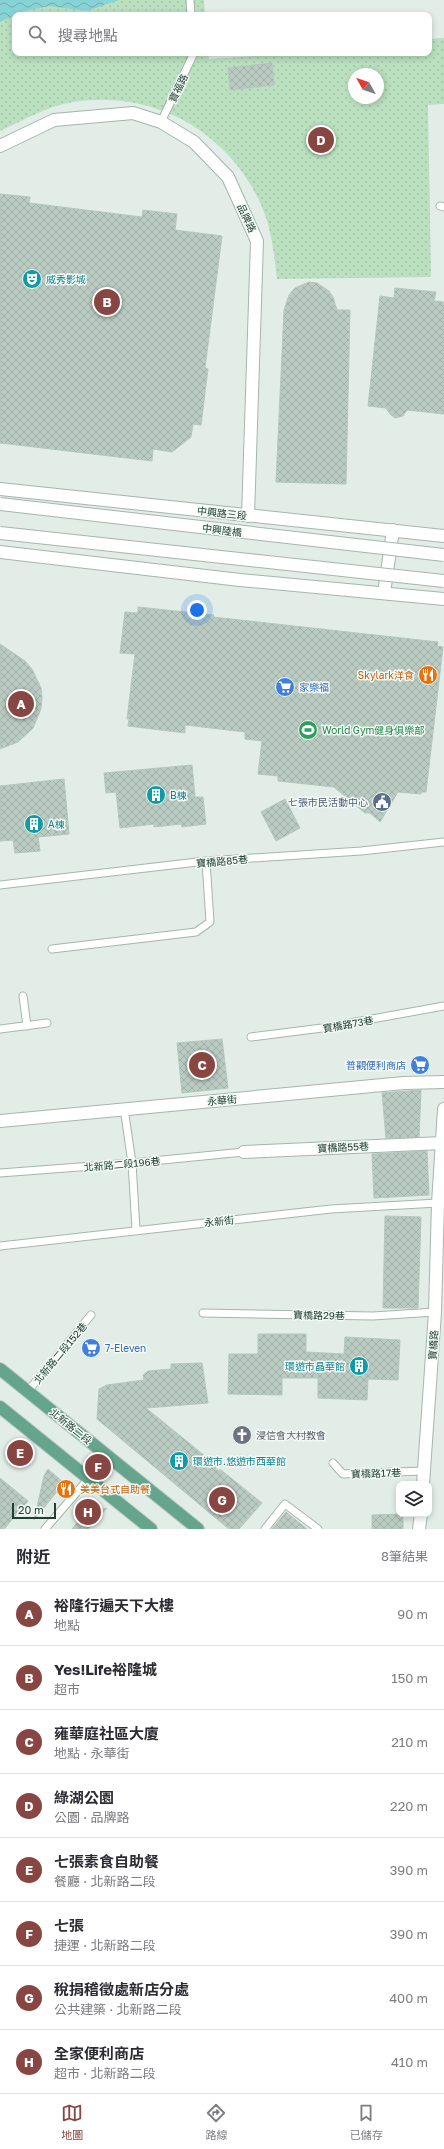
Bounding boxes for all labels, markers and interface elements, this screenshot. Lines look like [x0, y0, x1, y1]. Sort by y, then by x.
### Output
search box [12, 12, 432, 56]
icon: search [26, 23, 48, 45]
text: 搜尋地點 [58, 26, 118, 44]
north arrow [348, 68, 384, 104]
street label: 寶福路 [166, 72, 190, 104]
pin: D [308, 125, 334, 155]
street label: 品牌路 [235, 202, 259, 234]
theatre icon: 威秀影城 [21, 268, 43, 290]
place label: 威秀影城 [46, 273, 86, 285]
pin: B [94, 287, 120, 317]
street label: 中興路三段 [197, 504, 247, 522]
street label: 中興陸橋 [201, 522, 243, 538]
your location [187, 600, 207, 620]
restaurant icon: Skylark洋食 [417, 664, 439, 686]
place label: Skylark洋食 [358, 669, 414, 681]
supermarket icon: 家樂福 [274, 676, 296, 698]
place label: 家樂福 [299, 681, 329, 693]
pin: A [8, 689, 34, 719]
sports icon: World Gym健身俱樂部 [297, 719, 319, 741]
place label: World Gym健身俱樂部 [322, 724, 424, 736]
building icon: B棟 [145, 784, 167, 806]
place label: B棟 [170, 789, 187, 801]
public building icon: 七張市民活動中心 [371, 791, 393, 813]
place label: 七張市民活動中心 [288, 796, 368, 808]
building icon: A棟 [23, 813, 45, 835]
place label: A棟 [48, 818, 65, 830]
street label: 寶橋路85巷 [196, 853, 248, 869]
street label: 寶橋路73巷 [322, 1014, 374, 1034]
pin: C [189, 1050, 215, 1080]
supermarket icon: 普觀便利商店 [409, 1054, 431, 1076]
place label: 普觀便利商店 [346, 1059, 406, 1071]
street label: 永華街 [207, 1093, 237, 1107]
street label: 寶橋路55巷 [317, 1140, 369, 1154]
street label: 北新路二段196巷 [83, 1155, 161, 1173]
street label: 永新街 [203, 1213, 235, 1229]
street label: 寶橋路29巷 [293, 1309, 345, 1321]
street label: 北新路二段152巷 [31, 1320, 89, 1386]
street label: 寶橋路 [426, 1330, 440, 1360]
supermarket icon: 7-Eleven [80, 1337, 102, 1359]
place label: 7-Eleven [105, 1342, 146, 1354]
building icon: 環遊市晶華館 [348, 1355, 370, 1377]
place label: 環遊市晶華館 [285, 1360, 345, 1372]
street label: 北新路二段 [48, 1406, 94, 1446]
church icon: 浸信會大村教會 [231, 1424, 253, 1446]
place label: 浸信會大村教會 [256, 1429, 326, 1441]
pin: E [7, 1438, 33, 1468]
building icon: 環遊市.悠遊市西華館 [168, 1450, 190, 1472]
pin: F [85, 1452, 111, 1482]
place label: 環遊市.悠遊市西華館 [193, 1455, 286, 1467]
street label: 寶橋路17巷 [351, 1466, 401, 1480]
restaurant icon: 美美台式自助餐 [55, 1478, 77, 1500]
map controls [396, 1481, 432, 1517]
button: layers [396, 1481, 432, 1517]
place label: 美美台式自助餐 [80, 1483, 150, 1495]
pin: G [209, 1485, 235, 1515]
pin: H [75, 1497, 101, 1527]
scale bar [12, 1501, 56, 1520]
text: 20 m [18, 1503, 44, 1516]
text: 附近 [16, 1546, 50, 1567]
text: 8筆結果 [381, 1548, 428, 1564]
text: 裕隆行遍天下大樓 [54, 1596, 174, 1614]
text: A [24, 1606, 34, 1622]
text: 90 m [397, 1606, 428, 1622]
text: 地點 [54, 1617, 80, 1633]
text: Yes!Life裕隆城 [54, 1660, 157, 1678]
text: B [24, 1670, 34, 1686]
text: 150 m [391, 1670, 428, 1686]
text: 超市 [54, 1681, 80, 1697]
text: 雍華庭社區大廈 [54, 1724, 159, 1742]
text: C [24, 1734, 34, 1750]
text: 210 m [391, 1734, 428, 1750]
text: 地點 · 永華街 [54, 1745, 129, 1761]
text: 綠湖公園 [54, 1788, 114, 1806]
text: D [24, 1798, 34, 1814]
text: 220 m [390, 1798, 428, 1814]
text: 公園 · 品牌路 [54, 1809, 129, 1825]
text: 七張素食自助餐 [54, 1852, 159, 1870]
text: E [25, 1862, 33, 1878]
text: 390 m [390, 1862, 428, 1878]
text: 餐廳 · 北新路二段 [54, 1873, 155, 1889]
text: 七張 [54, 1916, 84, 1934]
text: F [25, 1926, 33, 1942]
text: 390 m [390, 1926, 428, 1942]
text: 捷運 · 北新路二段 [54, 1937, 155, 1953]
text: 稅捐稽徵處新店分處 [54, 1980, 189, 1998]
text: G [24, 1990, 34, 2006]
text: 400 m [389, 1990, 428, 2006]
text: 公共建築 · 北新路二段 [54, 2001, 181, 2017]
text: 全家便利商店 [54, 2044, 144, 2062]
text: H [24, 2054, 34, 2070]
text: 410 m [391, 2054, 428, 2070]
text: 超市 · 北新路二段 [54, 2065, 155, 2081]
tab: 地圖 [61, 2102, 83, 2142]
tab: 路線 [205, 2102, 227, 2142]
tab: 已儲存 [350, 2102, 383, 2142]

